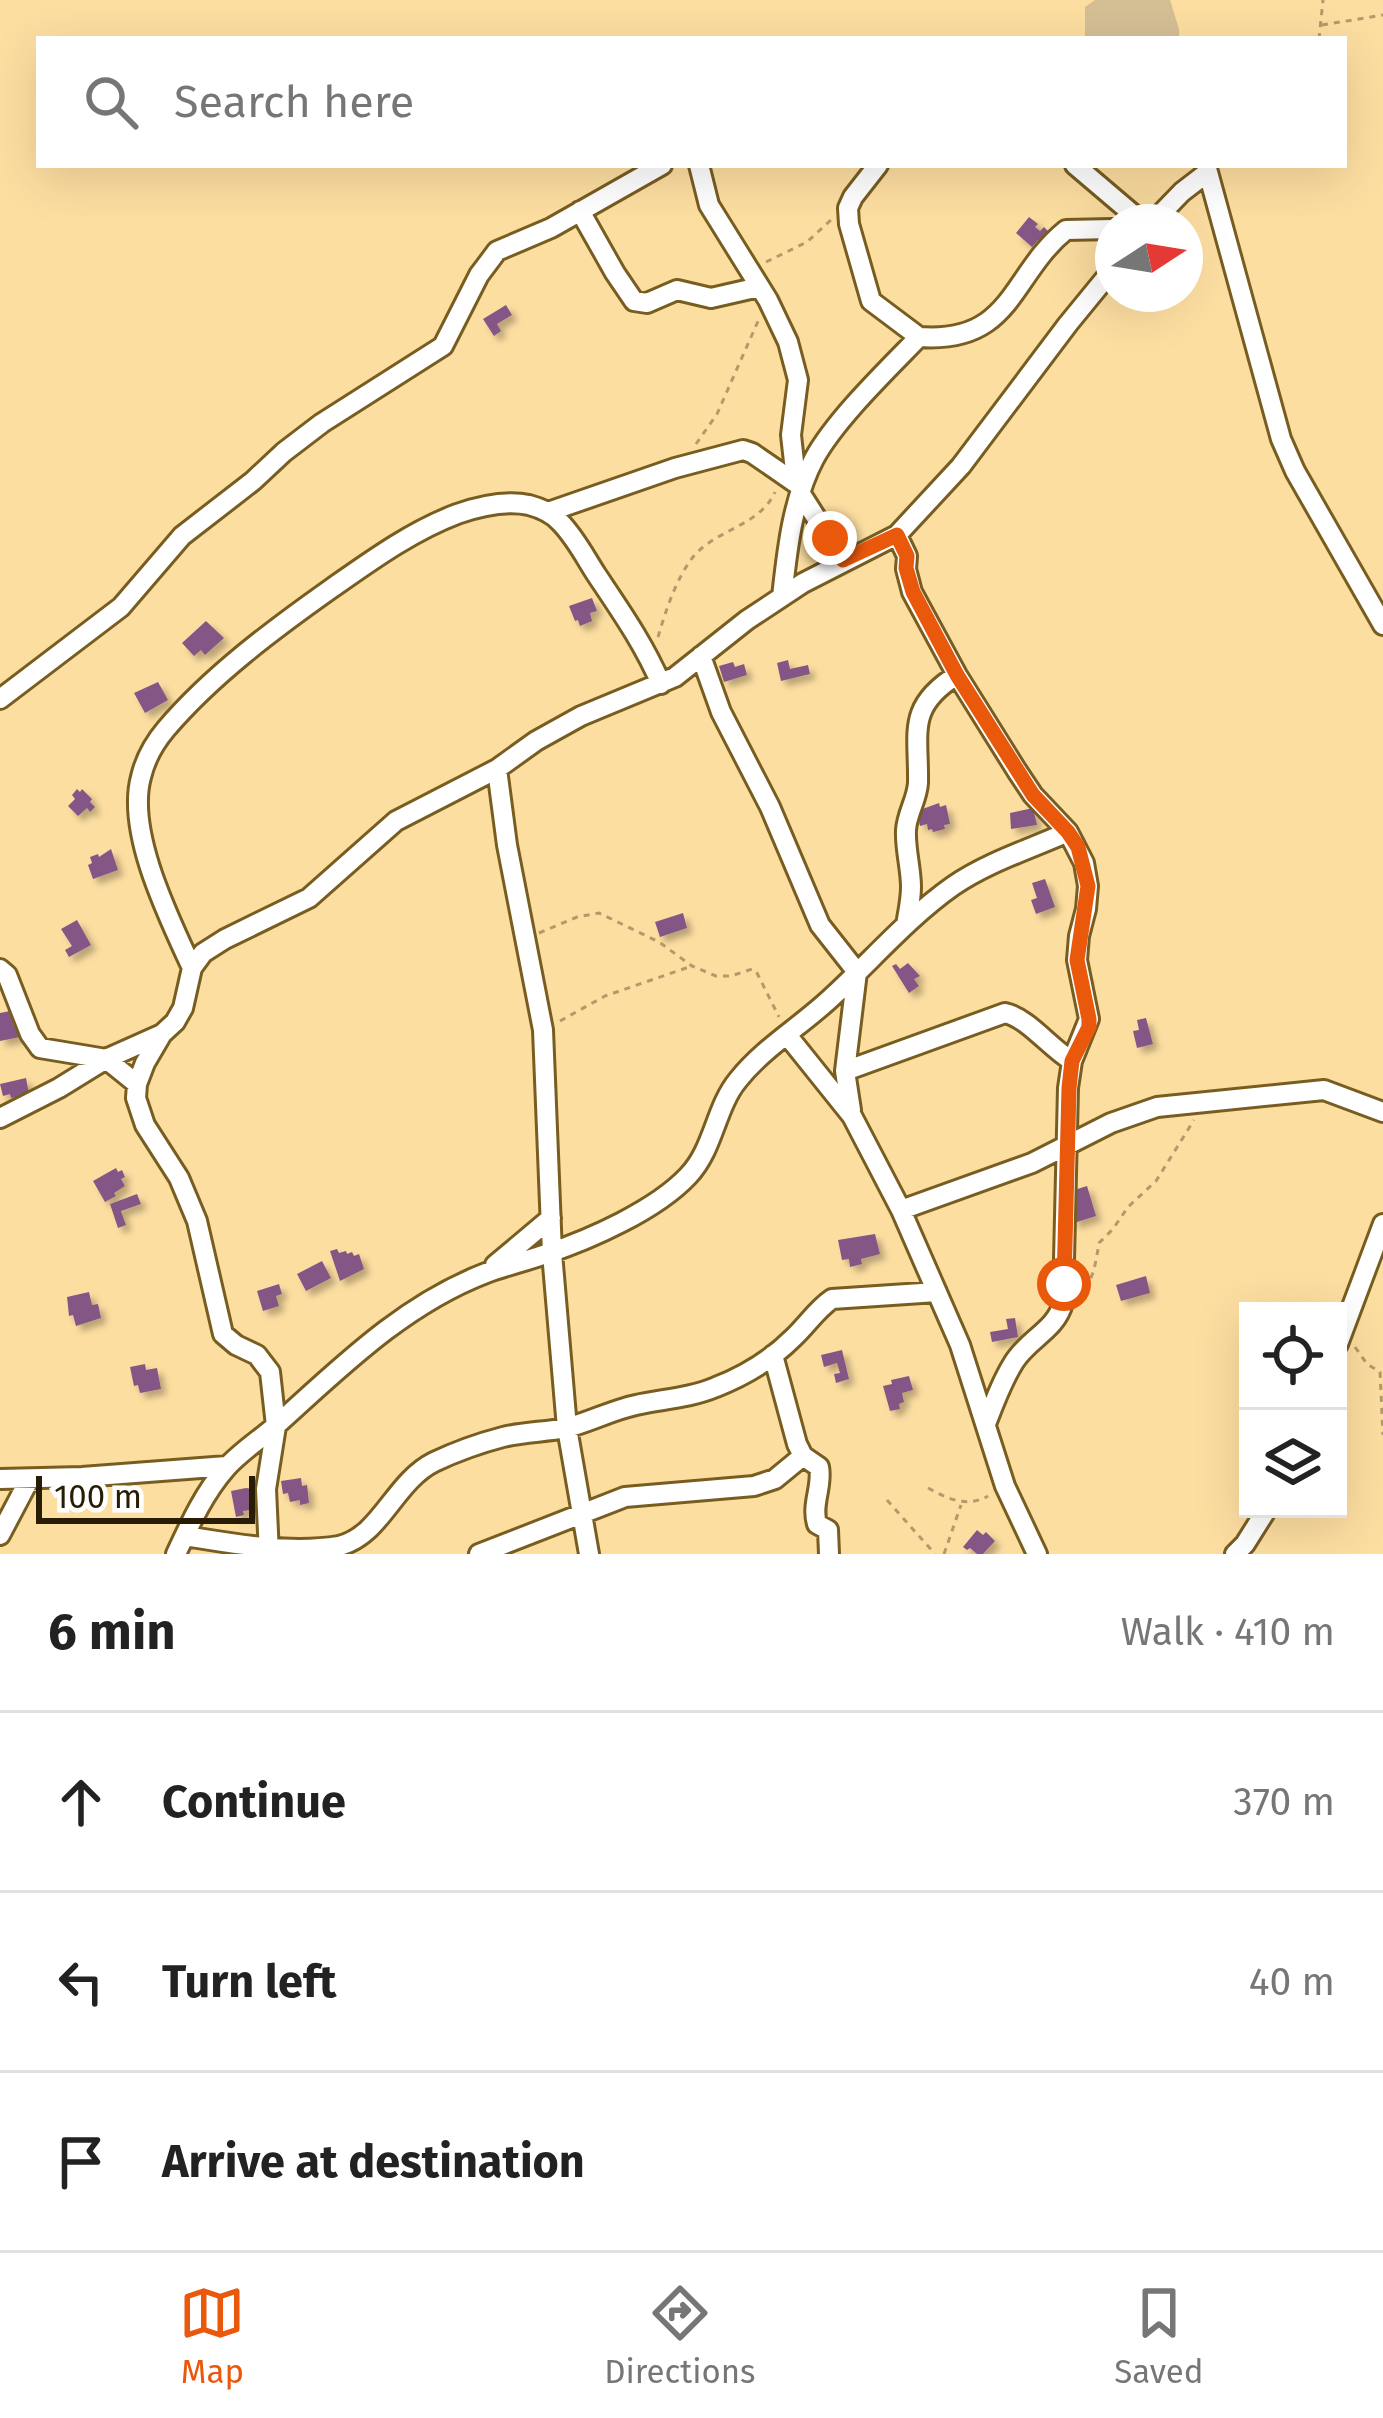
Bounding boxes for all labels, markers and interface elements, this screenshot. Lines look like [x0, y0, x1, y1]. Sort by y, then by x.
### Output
search box [36, 36, 1347, 168]
icon: search [78, 69, 144, 135]
text: Search here [174, 75, 414, 129]
north arrow [1095, 204, 1203, 312]
route end [803, 511, 857, 565]
route start [1037, 1257, 1091, 1311]
map controls [1239, 1302, 1347, 1518]
button: locate [1239, 1302, 1347, 1410]
button: layers [1239, 1410, 1347, 1518]
scale bar [36, 1470, 255, 1523]
text: 100 m [54, 1477, 142, 1517]
text: 6 min [48, 1601, 176, 1663]
text: Walk · 410 m [1121, 1609, 1335, 1655]
icon: ahead [48, 1769, 114, 1835]
text: Continue [162, 1775, 346, 1829]
text: 370 m [1233, 1779, 1335, 1825]
icon: left [48, 1949, 114, 2015]
text: Turn left [162, 1955, 336, 2009]
text: 40 m [1249, 1959, 1335, 2005]
icon: arrive [48, 2129, 114, 2195]
text: Arrive at destination [162, 2135, 585, 2189]
tab: Map [179, 2280, 245, 2392]
tab: Directions [604, 2280, 756, 2392]
tab: Saved [1114, 2280, 1204, 2392]

